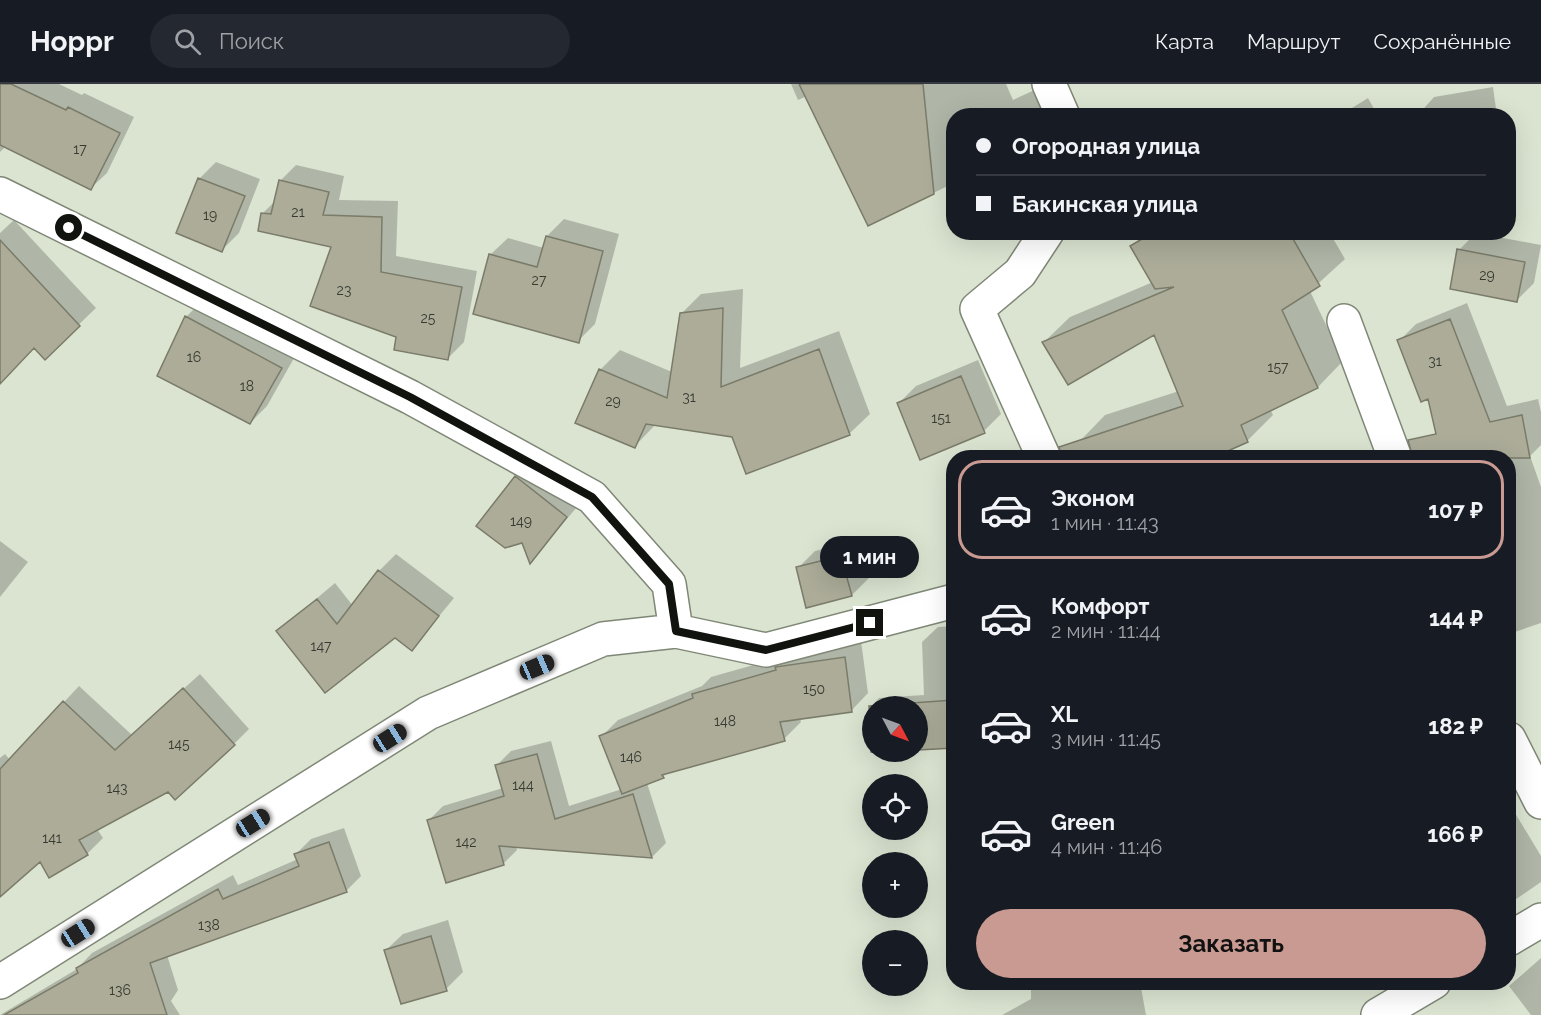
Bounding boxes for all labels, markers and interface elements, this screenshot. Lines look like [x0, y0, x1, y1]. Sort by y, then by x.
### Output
search box [150, 14, 570, 68]
text: Hoppr [30, 25, 114, 58]
icon: search [171, 25, 204, 58]
text: Поиск [219, 28, 284, 54]
text: Карта [1155, 29, 1214, 54]
text: Маршрут [1247, 29, 1340, 54]
text: Сохранённые [1373, 29, 1511, 54]
text: Огородная улица [1012, 133, 1200, 159]
house number: 17 [73, 141, 87, 157]
text: Бакинская улица [1012, 191, 1198, 217]
house number: 21 [291, 204, 305, 220]
house number: 19 [203, 207, 217, 223]
route start [55, 214, 82, 241]
house number: 29 [1479, 267, 1495, 283]
house number: 27 [532, 272, 547, 288]
house number: 23 [337, 282, 351, 298]
house number: 25 [421, 310, 436, 326]
house number: 16 [187, 349, 201, 365]
house number: 31 [1428, 353, 1442, 369]
house number: 157 [1267, 359, 1289, 375]
house number: 18 [240, 378, 254, 394]
house number: 31 [682, 389, 696, 405]
house number: 29 [605, 393, 621, 409]
house number: 151 [931, 410, 951, 426]
icon: car [979, 483, 1033, 537]
text: Эконом [1051, 485, 1135, 511]
text: 107 ₽ [1428, 497, 1483, 523]
text: 1 мин · 11:43 [1051, 511, 1159, 535]
house number: 149 [510, 513, 532, 529]
callout: 1 мин [820, 536, 920, 578]
text: 1 мин [843, 545, 896, 569]
icon: car [979, 591, 1033, 645]
text: Комфорт [1051, 593, 1149, 619]
text: 144 ₽ [1429, 605, 1483, 631]
route end [856, 609, 883, 636]
text: 2 мин · 11:44 [1051, 619, 1161, 643]
house number: 147 [310, 638, 332, 654]
car [517, 652, 557, 682]
house number: 150 [803, 681, 825, 697]
north arrow [862, 696, 928, 762]
map controls [862, 696, 928, 996]
icon: car [979, 699, 1033, 753]
text: XL [1051, 701, 1078, 727]
house number: 148 [714, 713, 736, 729]
text: 182 ₽ [1428, 713, 1483, 739]
car [370, 721, 410, 755]
text: 3 мин · 11:45 [1051, 727, 1161, 751]
house number: 145 [168, 736, 190, 752]
house number: 146 [620, 749, 642, 765]
button: locate [862, 774, 928, 840]
house number: 144 [512, 777, 534, 793]
house number: 143 [106, 780, 128, 796]
car [233, 806, 273, 840]
icon: car [979, 807, 1033, 861]
text: Green [1051, 809, 1115, 835]
text: 166 ₽ [1427, 821, 1483, 847]
house number: 141 [42, 830, 62, 846]
house number: 142 [456, 834, 476, 850]
text: 4 мин · 11:46 [1051, 835, 1162, 859]
button: + [862, 852, 928, 918]
button: Заказать [976, 909, 1486, 978]
car [58, 916, 98, 950]
house number: 138 [198, 917, 220, 933]
button: − [862, 930, 928, 996]
house number: 136 [109, 982, 131, 998]

